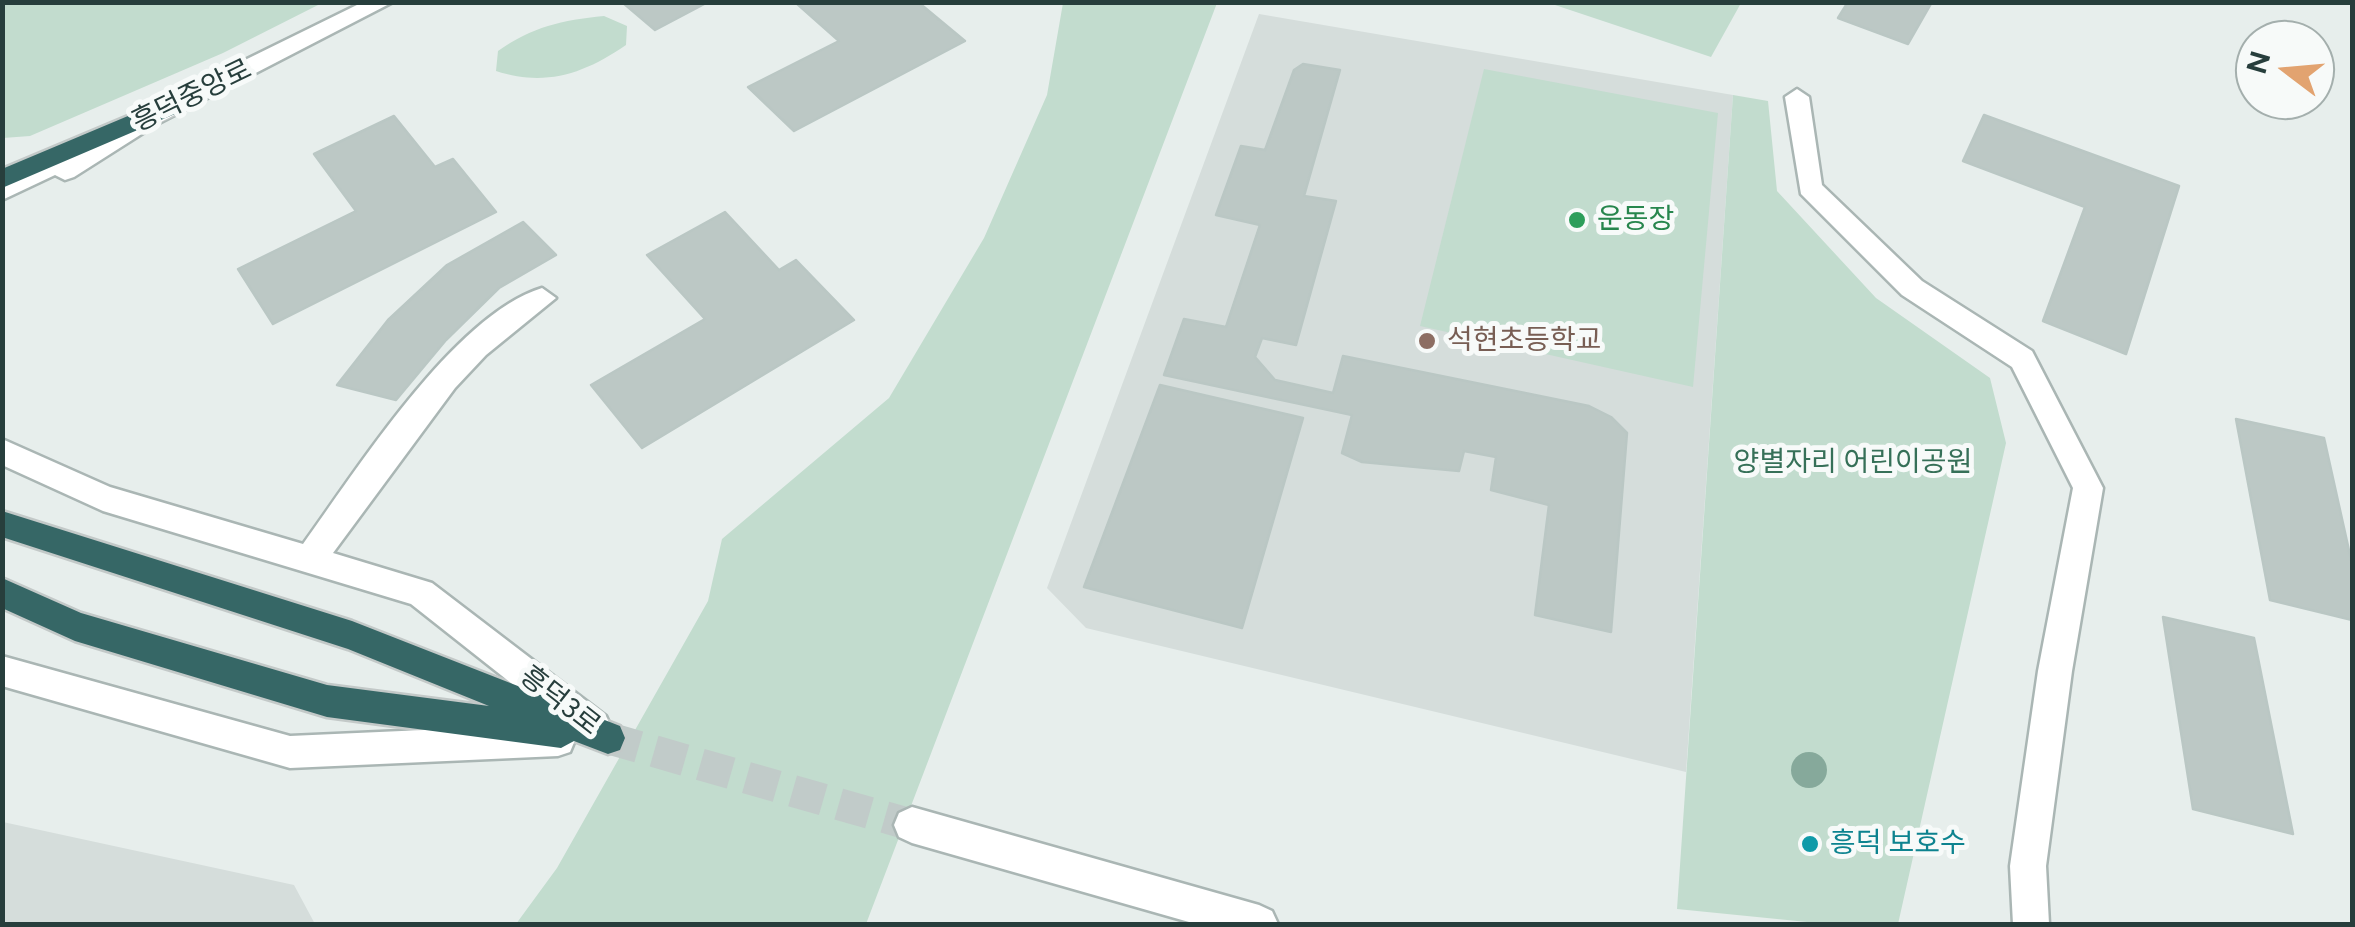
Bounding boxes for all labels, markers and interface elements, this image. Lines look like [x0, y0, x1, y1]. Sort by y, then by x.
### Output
north arrow [2235, 20, 2335, 120]
text: N [2239, 47, 2277, 77]
street label: 흥덕중앙로 [127, 53, 257, 139]
place label: 운동장 [1597, 203, 1674, 237]
marker: 운동장 [1566, 209, 1588, 231]
place label: 석현초등학교 [1447, 324, 1602, 358]
marker: 석현초등학교 [1416, 330, 1438, 352]
park label: 양별자리 어린이공원 [1734, 446, 1972, 480]
street label: 흥덕3로 [513, 659, 607, 743]
place label: 흥덕 보호수 [1830, 827, 1966, 861]
marker: 흥덕 보호수 [1799, 833, 1821, 855]

